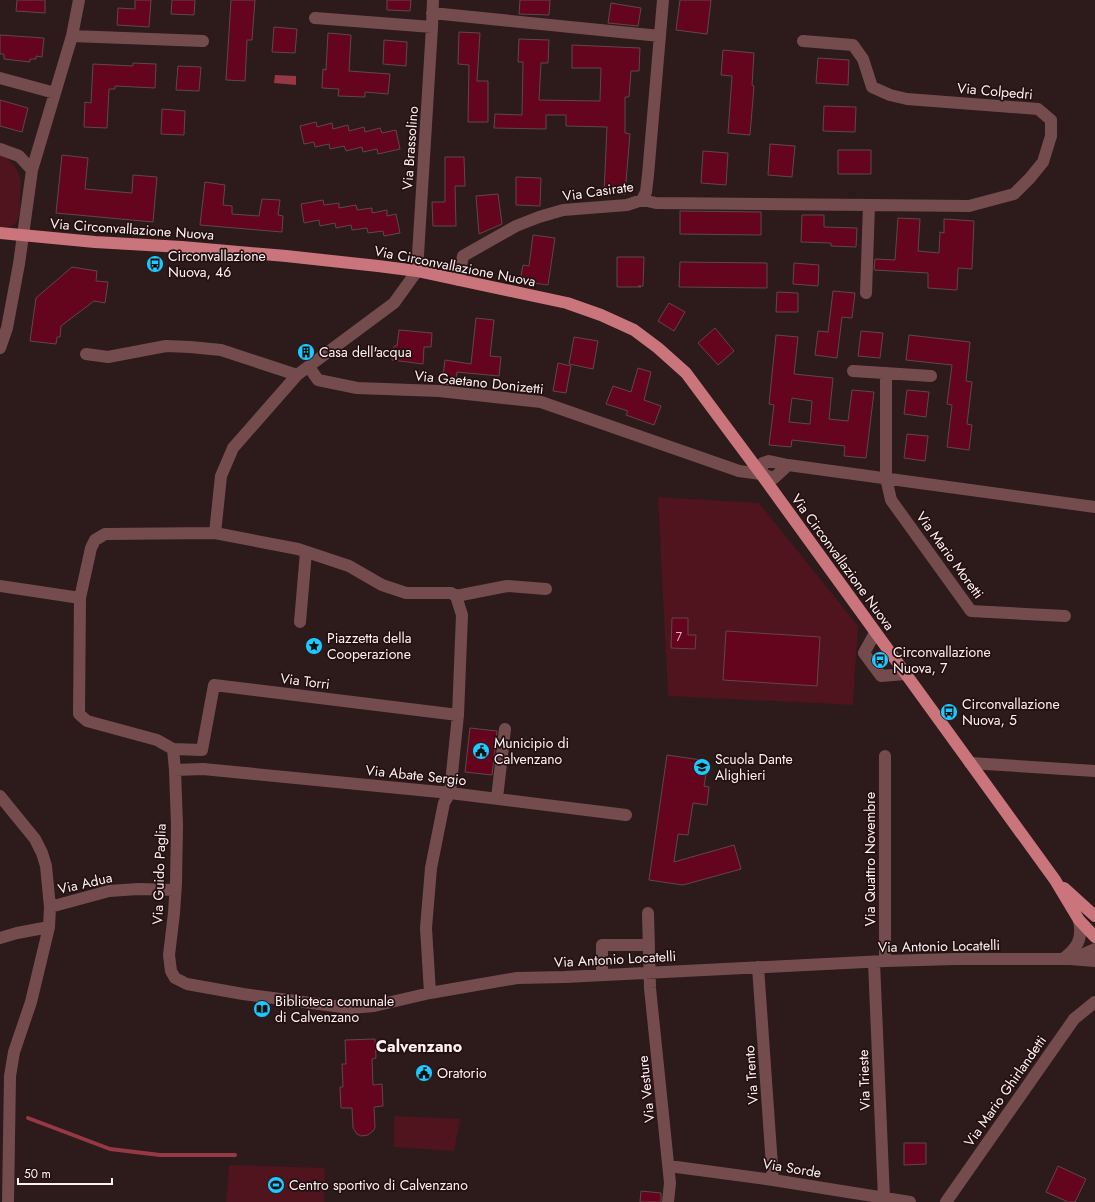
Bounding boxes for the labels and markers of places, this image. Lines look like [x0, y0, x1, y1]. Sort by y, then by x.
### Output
place label: Circonvallazione Nuova, 46 [168, 246, 266, 282]
bus stop icon: Circonvallazione Nuova, 46 [145, 254, 165, 274]
building icon: Casa dell'acqua [296, 342, 316, 362]
place label: Casa dell'acqua [319, 342, 412, 362]
place label: Piazzetta della Cooperazione [327, 628, 411, 664]
place icon: Piazzetta della Cooperazione [304, 636, 324, 656]
place label: Circonvallazione Nuova, 7 [893, 642, 991, 678]
bus stop icon: Circonvallazione Nuova, 7 [870, 650, 890, 670]
place label: Circonvallazione Nuova, 5 [962, 694, 1060, 730]
bus stop icon: Circonvallazione Nuova, 5 [939, 702, 959, 722]
place label: Municipio di Calvenzano [494, 733, 569, 769]
public building icon: Municipio di Calvenzano [471, 741, 491, 761]
place label: Scuola Dante Alighieri [715, 749, 793, 785]
school or university icon: Scuola Dante Alighieri [692, 757, 712, 777]
place label: Biblioteca comunale di Calvenzano [275, 991, 394, 1027]
library icon: Biblioteca comunale di Calvenzano [252, 999, 272, 1019]
public building icon: Oratorio [414, 1063, 434, 1083]
place label: Oratorio [437, 1063, 487, 1083]
sports icon: Centro sportivo di Calvenzano [266, 1175, 286, 1195]
place label: Centro sportivo di Calvenzano [289, 1175, 468, 1195]

